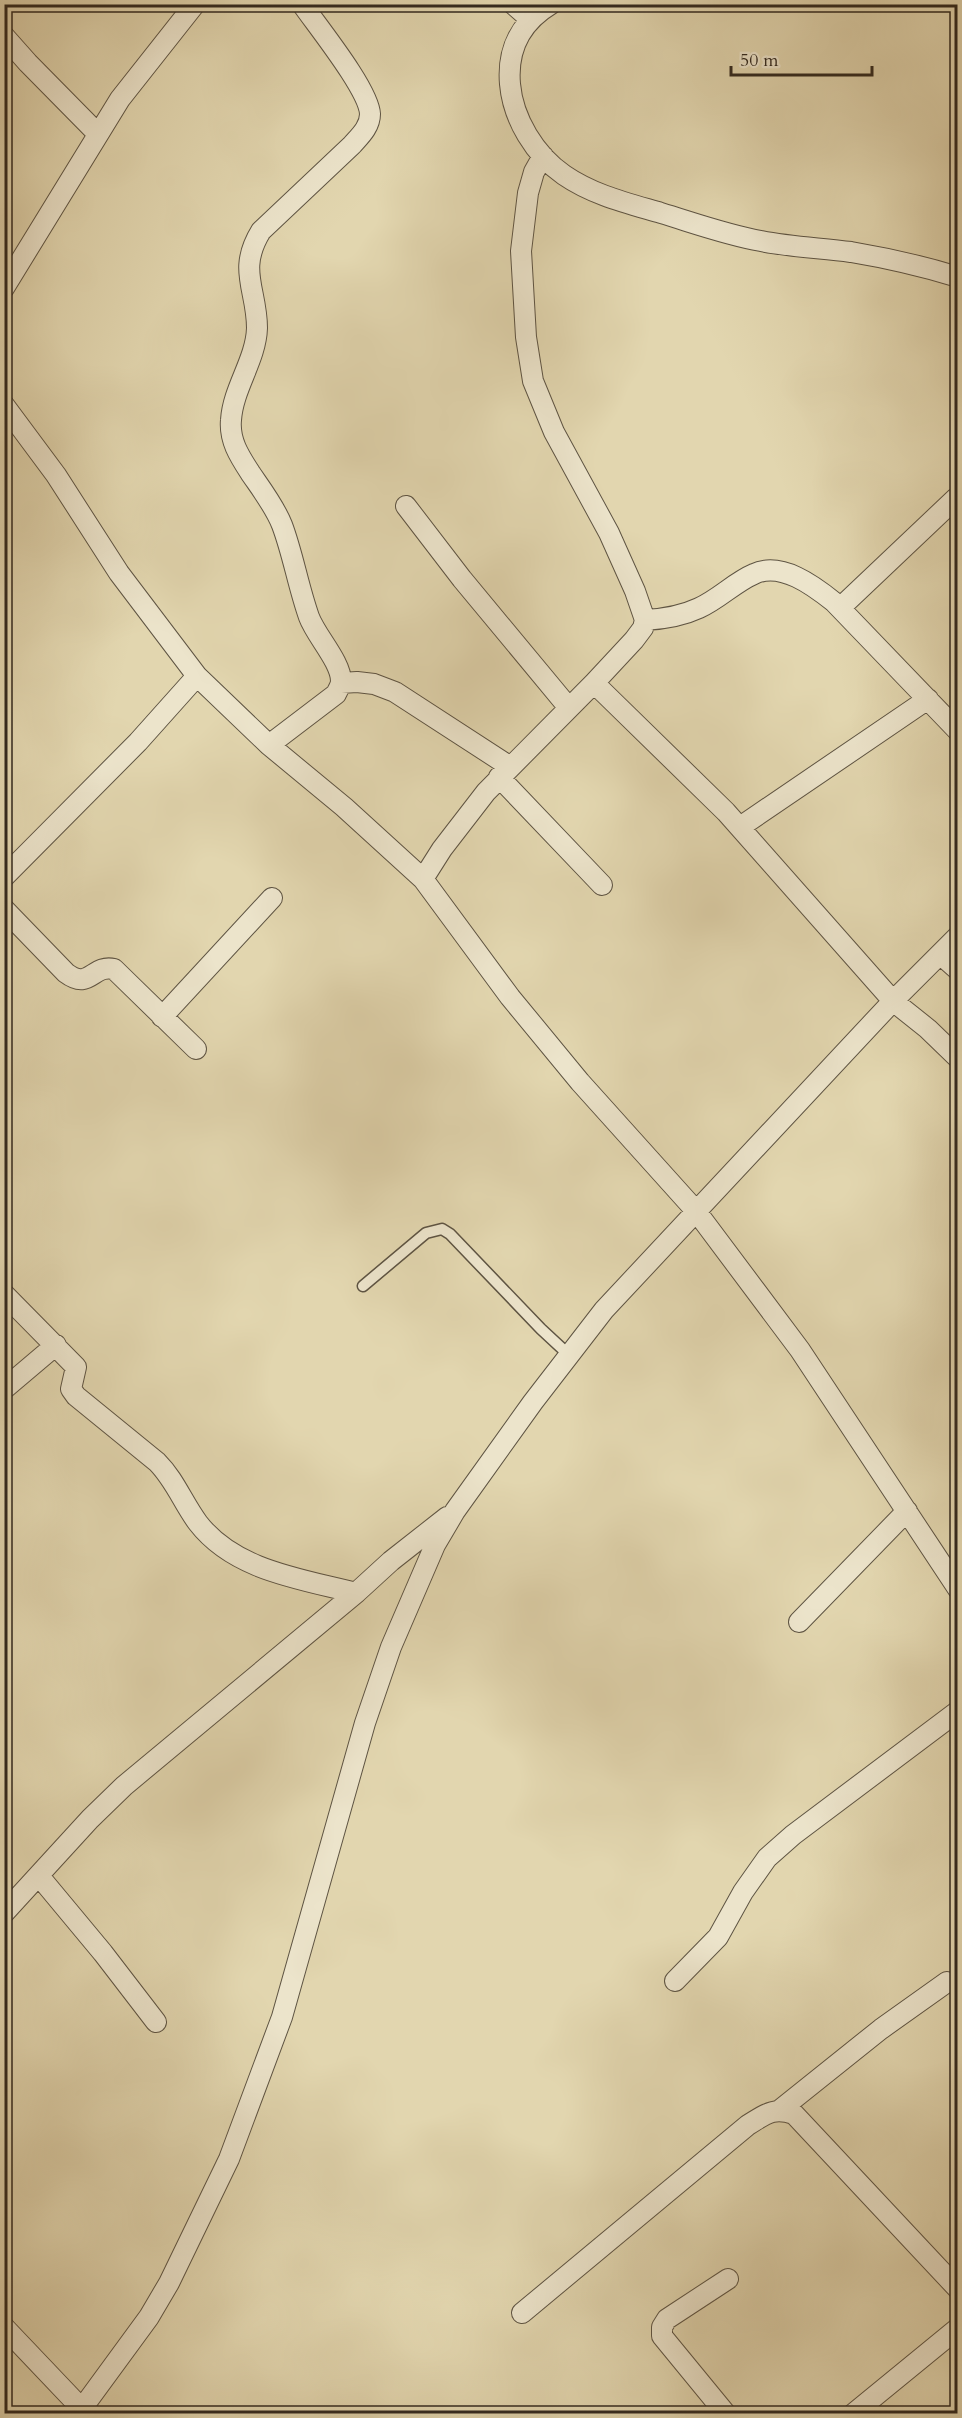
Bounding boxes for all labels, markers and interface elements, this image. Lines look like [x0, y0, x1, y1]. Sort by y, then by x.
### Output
scale bar [731, 39, 872, 77]
text: 50 m [740, 48, 779, 73]

